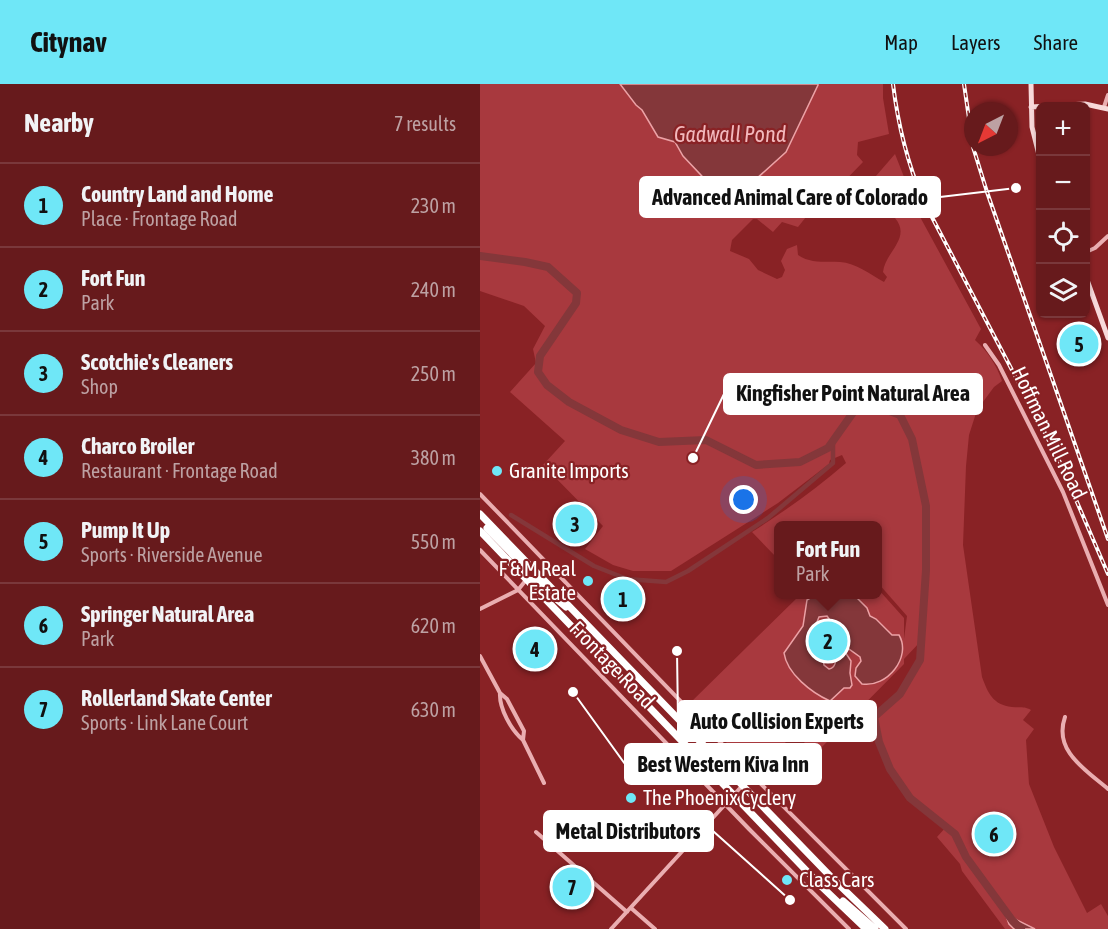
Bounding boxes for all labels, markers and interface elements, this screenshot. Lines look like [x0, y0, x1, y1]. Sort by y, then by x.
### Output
text: Citynav [30, 26, 107, 58]
text: Map [884, 30, 918, 54]
text: Layers [951, 30, 1001, 54]
text: Share [1034, 30, 1078, 54]
north arrow [964, 102, 1018, 156]
map controls [1036, 102, 1090, 318]
button: + [1036, 102, 1090, 156]
text: Nearby [24, 108, 94, 138]
text: 7 results [394, 112, 456, 135]
water label: Gadwall Pond [674, 121, 786, 147]
button: − [1036, 156, 1090, 210]
callout: Advanced Animal Care of Colorado [640, 177, 940, 217]
text: Country Land and Home [81, 181, 274, 207]
text: Advanced Animal Care of Colorado [651, 184, 928, 210]
text: 1 [39, 194, 48, 217]
text: 230 m [411, 194, 456, 217]
text: Place · Frontage Road [81, 207, 238, 230]
button: locate [1036, 210, 1090, 264]
button: layers [1036, 264, 1090, 318]
text: Fort Fun [81, 265, 145, 291]
text: 2 [39, 278, 48, 301]
text: 240 m [411, 278, 456, 301]
text: Park [81, 291, 114, 314]
pin: 5 [1060, 322, 1098, 366]
text: Scotchie's Cleaners [81, 349, 233, 375]
text: 3 [39, 362, 48, 385]
text: 250 m [411, 362, 456, 385]
street label: Hoffman Mill Road [1007, 362, 1092, 503]
callout: Kingfisher Point Natural Area [724, 374, 982, 414]
text: Shop [81, 375, 118, 398]
text: Kingfisher Point Natural Area [736, 380, 970, 406]
text: Charco Broiler [81, 433, 194, 459]
text: 4 [39, 446, 48, 469]
text: 380 m [411, 446, 456, 469]
place label: Granite Imports [509, 458, 629, 482]
text: Restaurant · Frontage Road [81, 459, 278, 482]
marker: Granite Imports [490, 464, 504, 478]
your location [729, 485, 758, 514]
pin: 3 [556, 502, 595, 546]
text: Pump It Up [81, 517, 170, 543]
popup [774, 521, 882, 599]
text: 5 [39, 530, 48, 553]
text: 550 m [411, 530, 456, 553]
text: Fort Fun [796, 536, 860, 562]
text: Sports · Riverside Avenue [81, 543, 263, 566]
place label: F & M Real Estate [499, 556, 576, 604]
text: Park [796, 562, 829, 585]
marker: F & M Real Estate [581, 574, 595, 588]
pin: 1 [604, 576, 642, 622]
text: Springer Natural Area [81, 601, 254, 627]
text: 6 [39, 614, 48, 637]
text: 620 m [411, 614, 456, 637]
street label: Frontage Road [565, 616, 660, 713]
pin: 2 [808, 618, 848, 664]
pin: 4 [516, 626, 554, 672]
text: Park [81, 627, 114, 650]
text: Rollerland Skate Center [81, 685, 272, 711]
text: 7 [39, 698, 48, 721]
text: 630 m [411, 698, 456, 721]
callout: Auto Collision Experts [678, 701, 876, 741]
text: Auto Collision Experts [689, 708, 864, 734]
text: Sports · Link Lane Court [81, 711, 248, 734]
callout: Best Western Kiva Inn [625, 744, 821, 784]
text: Best Western Kiva Inn [637, 751, 809, 777]
place label: The Phoenix Cyclery [643, 785, 796, 809]
marker: The Phoenix Cyclery [624, 791, 638, 805]
callout: Metal Distributors [544, 811, 713, 851]
pin: 6 [974, 812, 1014, 856]
text: Metal Distributors [556, 818, 701, 844]
pin: 7 [552, 864, 592, 910]
place label: Class Cars [799, 867, 874, 891]
marker: Class Cars [780, 873, 794, 887]

